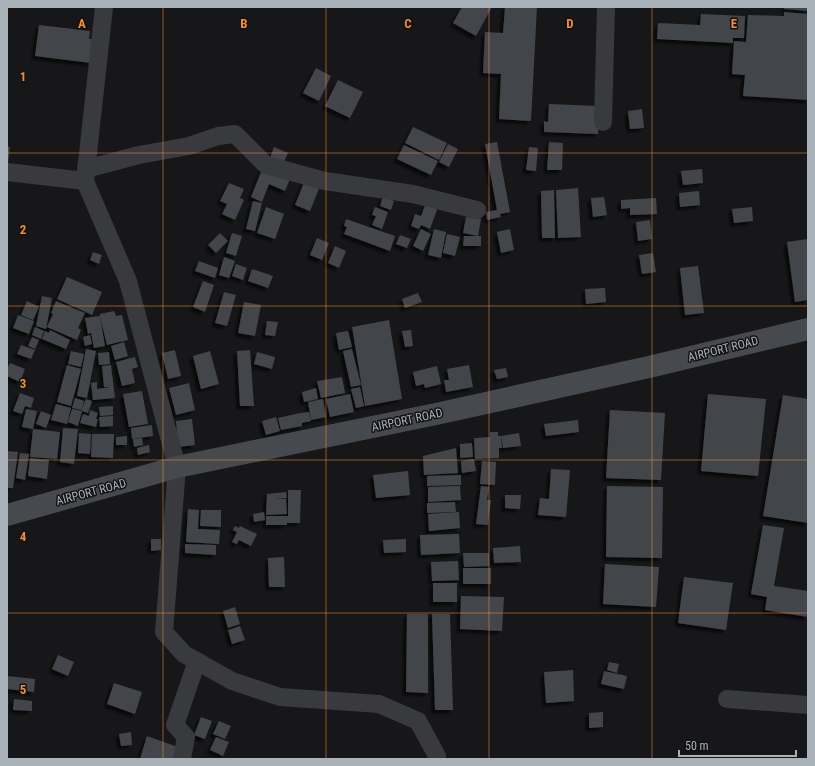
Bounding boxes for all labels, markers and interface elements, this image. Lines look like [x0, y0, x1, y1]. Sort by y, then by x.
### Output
text: A [78, 16, 86, 31]
text: B [240, 16, 248, 31]
text: C [404, 16, 412, 31]
text: D [566, 16, 574, 31]
text: E [731, 16, 738, 31]
text: 1 [20, 69, 26, 84]
text: 2 [20, 222, 27, 237]
street label: AIRPORT ROAD [686, 333, 760, 365]
text: 3 [20, 376, 26, 391]
street label: AIRPORT ROAD [370, 406, 444, 434]
street label: AIRPORT ROAD [54, 476, 128, 508]
text: 4 [20, 529, 27, 544]
text: 5 [20, 682, 27, 697]
scale bar [679, 732, 796, 758]
text: 50 m [685, 739, 709, 753]

